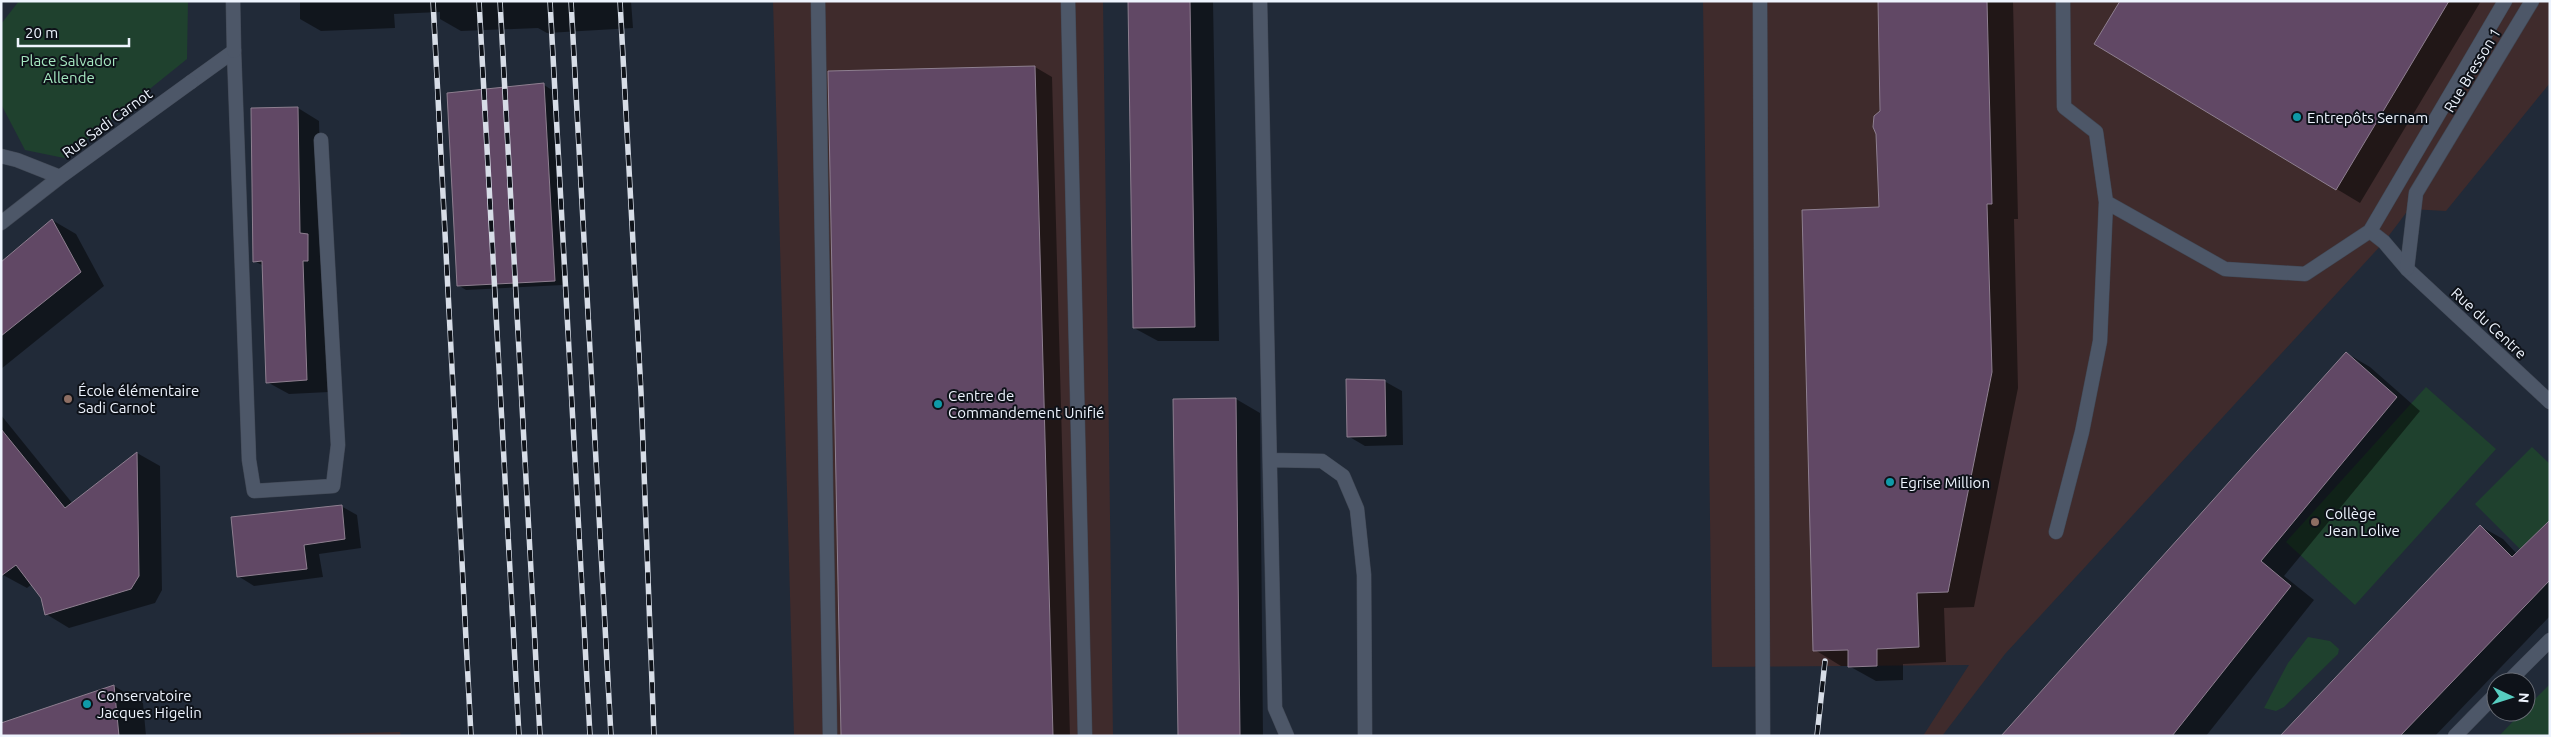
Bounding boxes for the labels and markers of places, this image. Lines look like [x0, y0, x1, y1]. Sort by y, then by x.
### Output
place label: Entrepôts Sernam [2307, 109, 2428, 126]
marker: Entrepôts Sernam [2291, 111, 2303, 123]
place label: École élémentaire Sadi Carnot [78, 382, 199, 416]
place label: Centre de Commandement Unifié [948, 387, 1104, 421]
marker: École élémentaire Sadi Carnot [62, 393, 74, 405]
marker: Centre de Commandement Unifié [932, 398, 944, 410]
place label: Egrise Million [1900, 474, 1990, 491]
marker: Egrise Million [1884, 476, 1896, 488]
place label: Collège Jean Lolive [2325, 505, 2400, 539]
marker: Collège Jean Lolive [2309, 516, 2321, 528]
place label: Conservatoire Jacques Higelin [97, 687, 202, 721]
marker: Conservatoire Jacques Higelin [81, 698, 93, 710]

